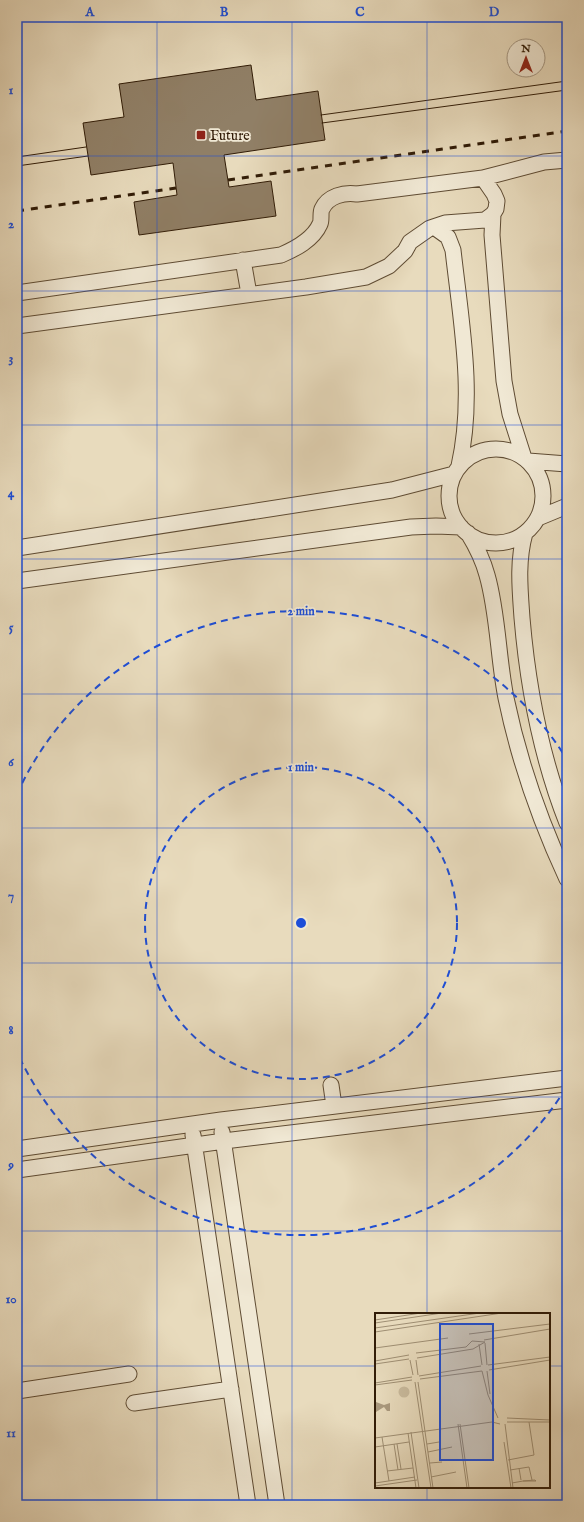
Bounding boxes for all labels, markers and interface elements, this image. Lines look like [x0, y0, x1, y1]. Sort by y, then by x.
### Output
text: A [85, 4, 96, 21]
text: B [220, 4, 229, 21]
text: C [355, 4, 365, 21]
text: D [489, 4, 500, 21]
north arrow [506, 38, 546, 78]
text: N [520, 42, 531, 56]
text: 1 [9, 82, 14, 99]
place label: Future [210, 127, 250, 145]
marker: Future [195, 129, 207, 141]
text: 2 [8, 216, 14, 233]
text: 3 [9, 350, 14, 367]
text: 4 [8, 485, 15, 502]
text: 2 min [287, 604, 315, 619]
text: 5 [9, 619, 14, 636]
text: 6 [8, 754, 14, 771]
text: 1 min [288, 760, 315, 775]
text: 7 [8, 888, 14, 905]
centre of rings [294, 916, 308, 930]
text: 8 [8, 1022, 14, 1039]
text: 9 [7, 1157, 14, 1174]
text: 10 [5, 1291, 17, 1308]
inset map [375, 1313, 550, 1488]
text: 11 [6, 1425, 16, 1442]

